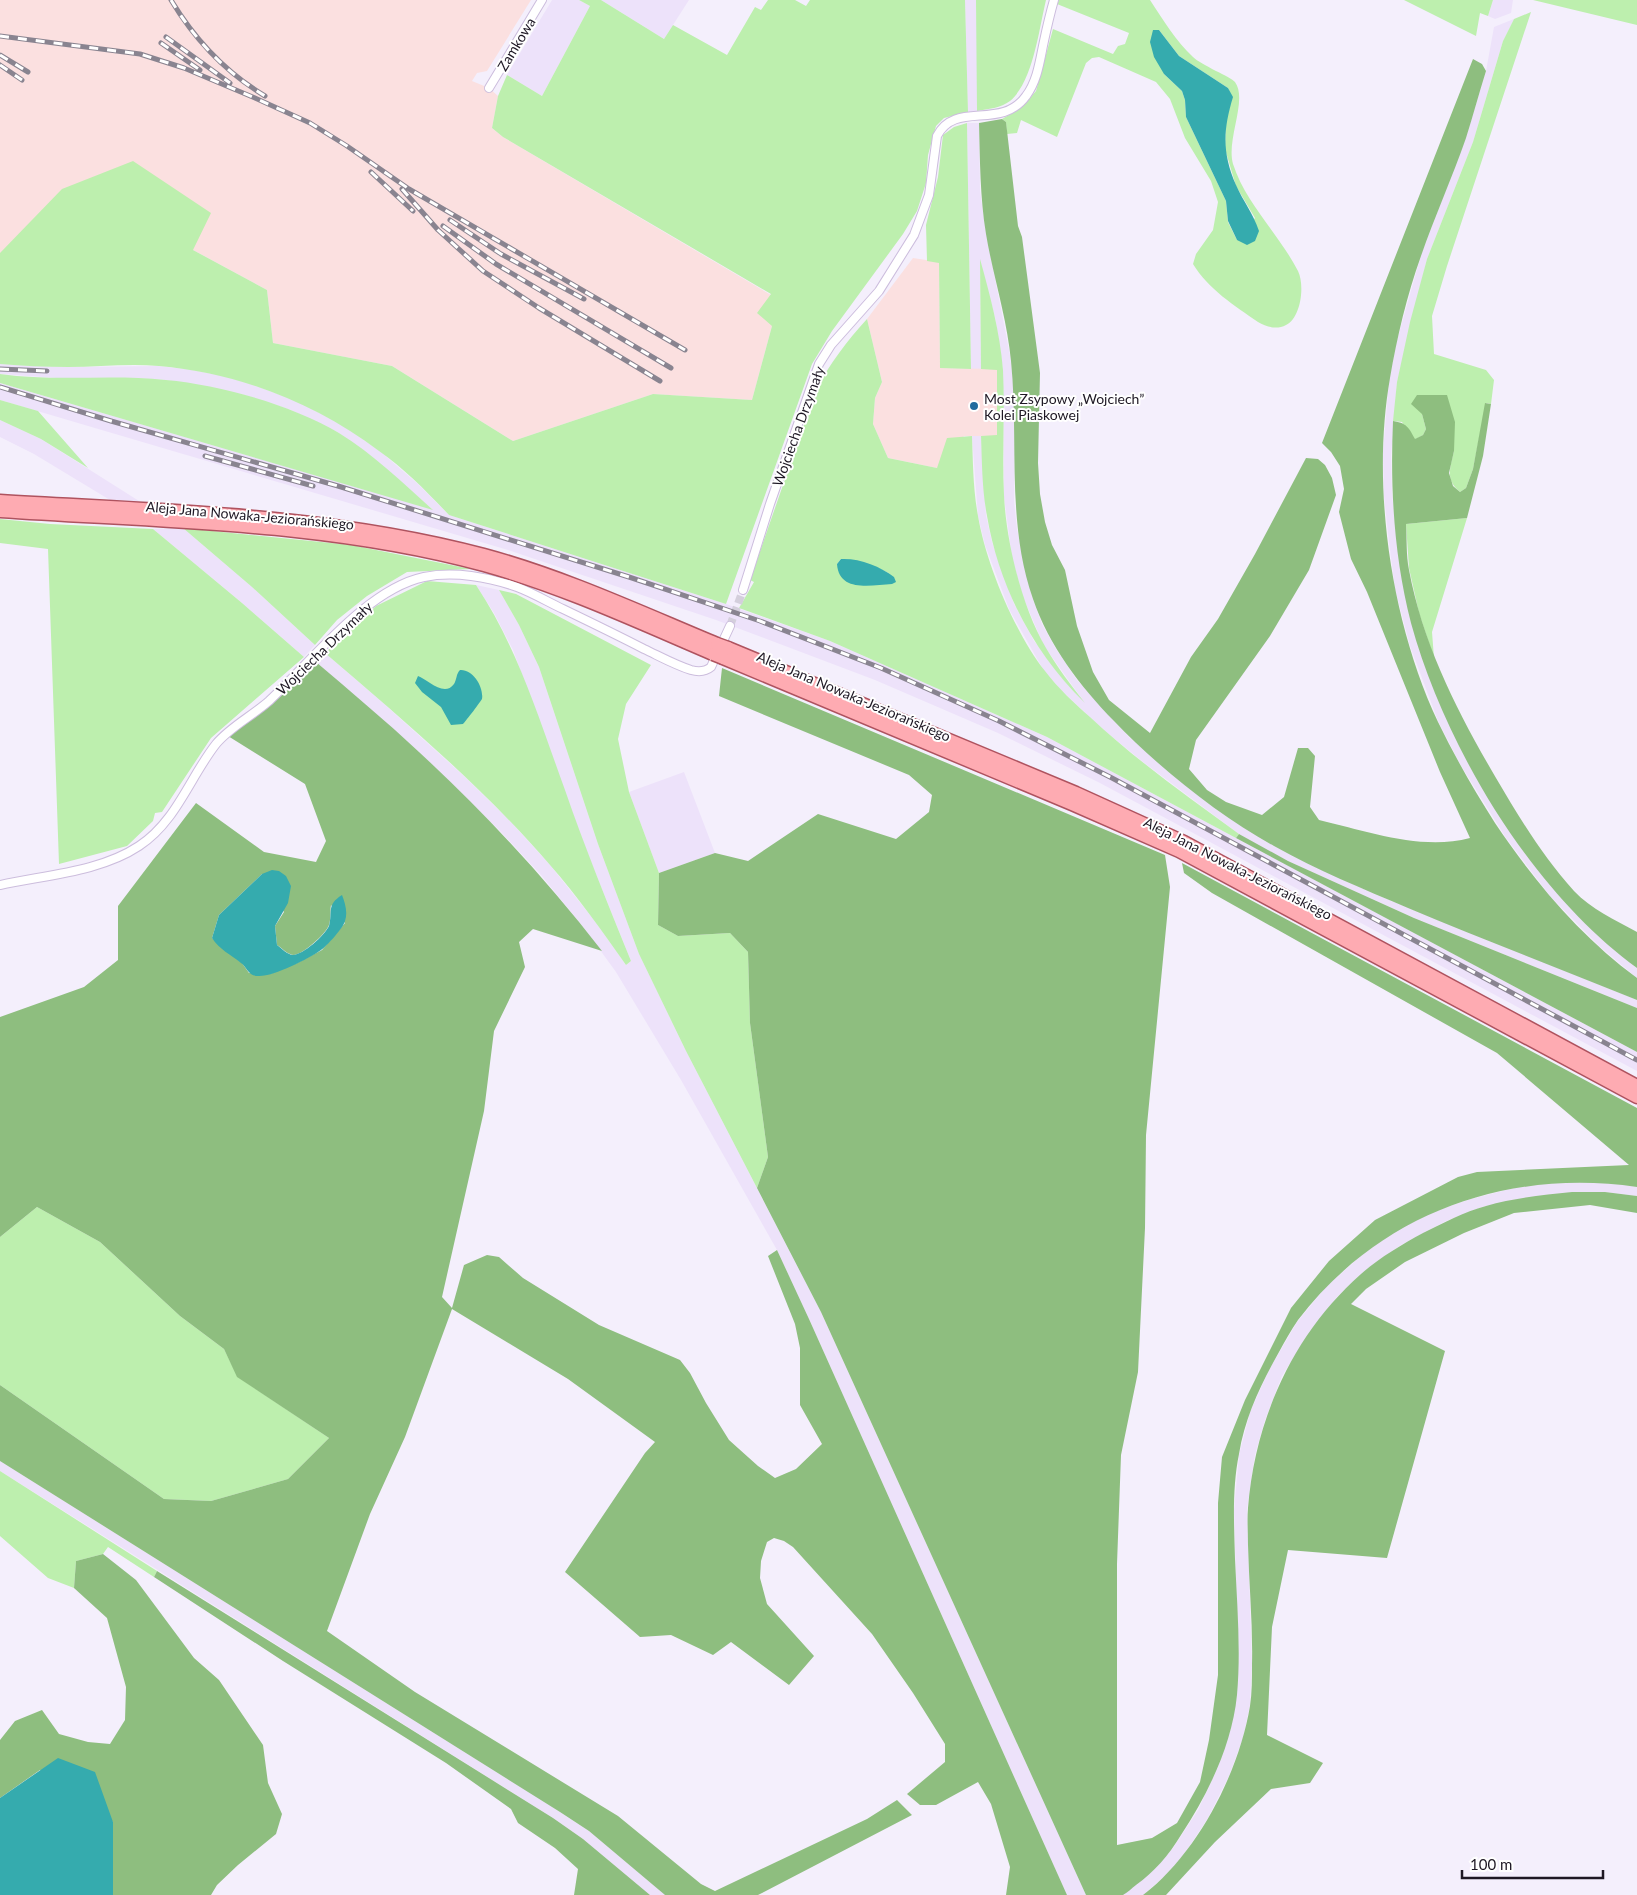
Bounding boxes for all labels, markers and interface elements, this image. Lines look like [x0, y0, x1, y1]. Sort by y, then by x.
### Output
street label: Zamkowa [493, 14, 539, 74]
street label: Wojciecha Drzymały [768, 363, 828, 488]
place label: Most Zsypowy „Wojciech” Kolei Piaskowej [984, 390, 1144, 423]
marker: Most Zsypowy „Wojciech” Kolei Piaskowej [968, 400, 980, 412]
street label: Aleja Jana Nowaka-Jeziorańskiego [145, 497, 355, 533]
street label: Wojciecha Drzymały [273, 597, 376, 698]
street label: Aleja Jana Nowaka-Jeziorańskiego [755, 647, 953, 745]
street label: Aleja Jana Nowaka-Jeziorańskiego [1141, 813, 1335, 923]
scale bar [1462, 1848, 1603, 1880]
text: 100 m [1470, 1855, 1512, 1873]

